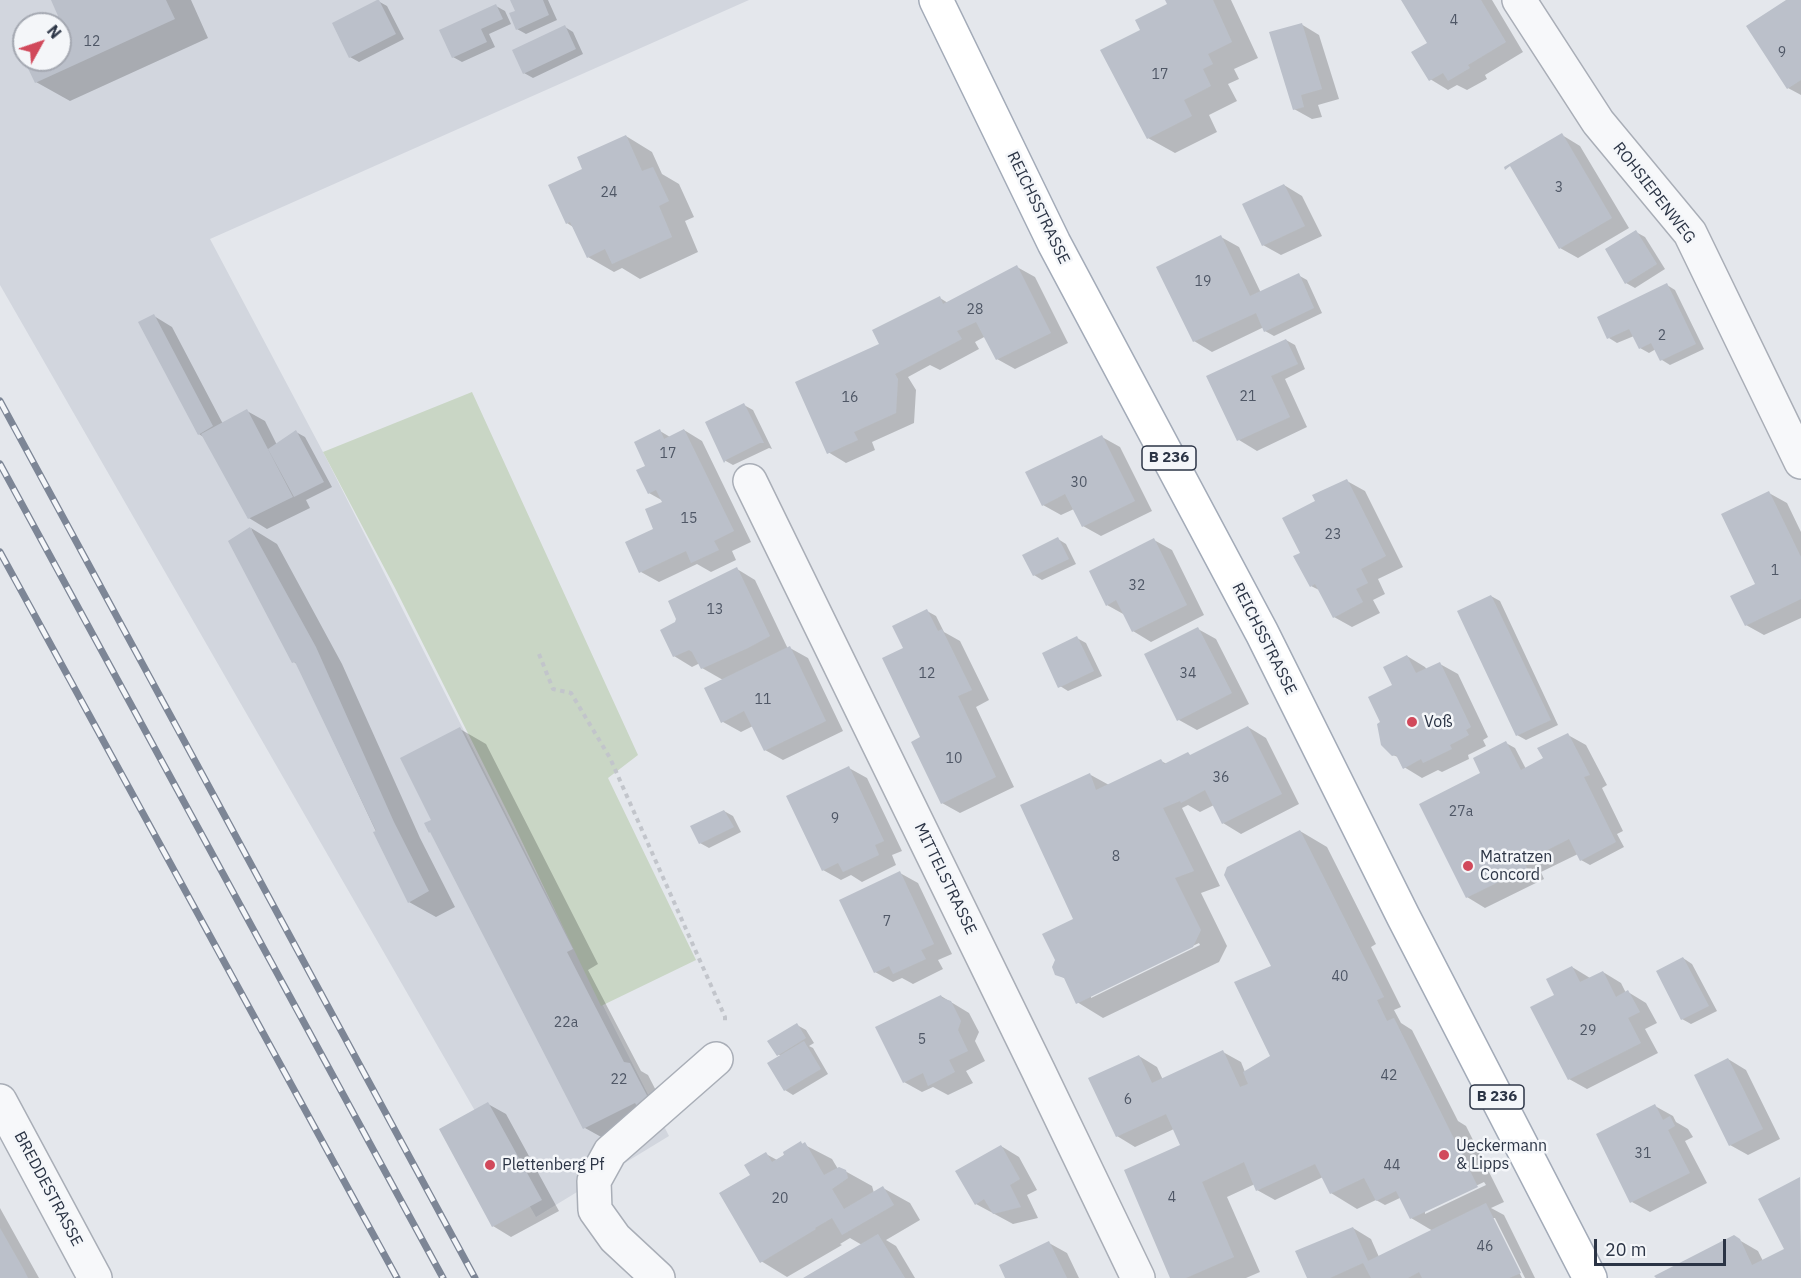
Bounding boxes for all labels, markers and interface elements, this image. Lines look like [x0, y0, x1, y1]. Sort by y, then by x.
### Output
north arrow [12, 12, 72, 72]
house number: 4 [1450, 13, 1458, 29]
text: N [43, 21, 66, 43]
house number: 12 [84, 34, 100, 50]
house number: 9 [1778, 45, 1786, 61]
house number: 17 [1152, 67, 1168, 83]
street label: ROHSIEPENWEG [1609, 139, 1699, 247]
street label: REICHSSTRASSE [1002, 149, 1074, 267]
house number: 3 [1555, 180, 1563, 196]
house number: 24 [601, 185, 617, 201]
house number: 19 [1195, 274, 1211, 290]
house number: 28 [967, 302, 983, 318]
house number: 2 [1658, 328, 1666, 344]
house number: 21 [1240, 389, 1256, 405]
house number: 16 [842, 390, 858, 406]
house number: 17 [660, 446, 676, 462]
road number: B 236 [1142, 446, 1196, 470]
house number: 30 [1071, 475, 1087, 491]
house number: 15 [681, 511, 697, 527]
house number: 23 [1325, 527, 1341, 543]
house number: 1 [1771, 563, 1779, 579]
house number: 32 [1129, 578, 1145, 594]
street label: REICHSSTRASSE [1228, 580, 1300, 698]
house number: 13 [707, 602, 723, 618]
house number: 12 [919, 666, 935, 682]
house number: 34 [1180, 666, 1196, 682]
house number: 11 [755, 692, 771, 708]
place label: Voß [1424, 712, 1452, 732]
marker: Voß [1405, 715, 1419, 729]
house number: 10 [946, 751, 962, 767]
house number: 36 [1213, 770, 1229, 786]
house number: 27a [1449, 804, 1473, 820]
house number: 9 [831, 811, 839, 827]
street label: MITTELSTRASSE [910, 820, 980, 938]
place label: Matratzen Concord [1480, 847, 1552, 885]
house number: 8 [1112, 849, 1120, 865]
marker: Matratzen Concord [1461, 859, 1475, 873]
house number: 7 [883, 914, 891, 930]
house number: 40 [1332, 969, 1348, 985]
house number: 22a [554, 1015, 578, 1031]
house number: 29 [1580, 1023, 1596, 1039]
house number: 5 [918, 1032, 926, 1048]
house number: 42 [1381, 1068, 1397, 1084]
house number: 22 [611, 1072, 627, 1088]
road number: B 236 [1470, 1085, 1524, 1109]
house number: 6 [1124, 1092, 1132, 1108]
street label: BREDDESTRASSE [10, 1128, 86, 1250]
place label: Ueckermann & Lipps [1456, 1136, 1547, 1174]
house number: 31 [1635, 1146, 1651, 1162]
marker: Ueckermann & Lipps [1437, 1148, 1451, 1162]
place label: Plettenberg Pf [502, 1155, 604, 1175]
marker: Plettenberg Pf [483, 1158, 497, 1172]
house number: 44 [1384, 1158, 1400, 1174]
house number: 4 [1168, 1190, 1176, 1206]
house number: 20 [772, 1191, 788, 1207]
scale bar [1597, 1227, 1729, 1265]
text: 20 m [1605, 1238, 1647, 1261]
house number: 46 [1477, 1239, 1493, 1255]

